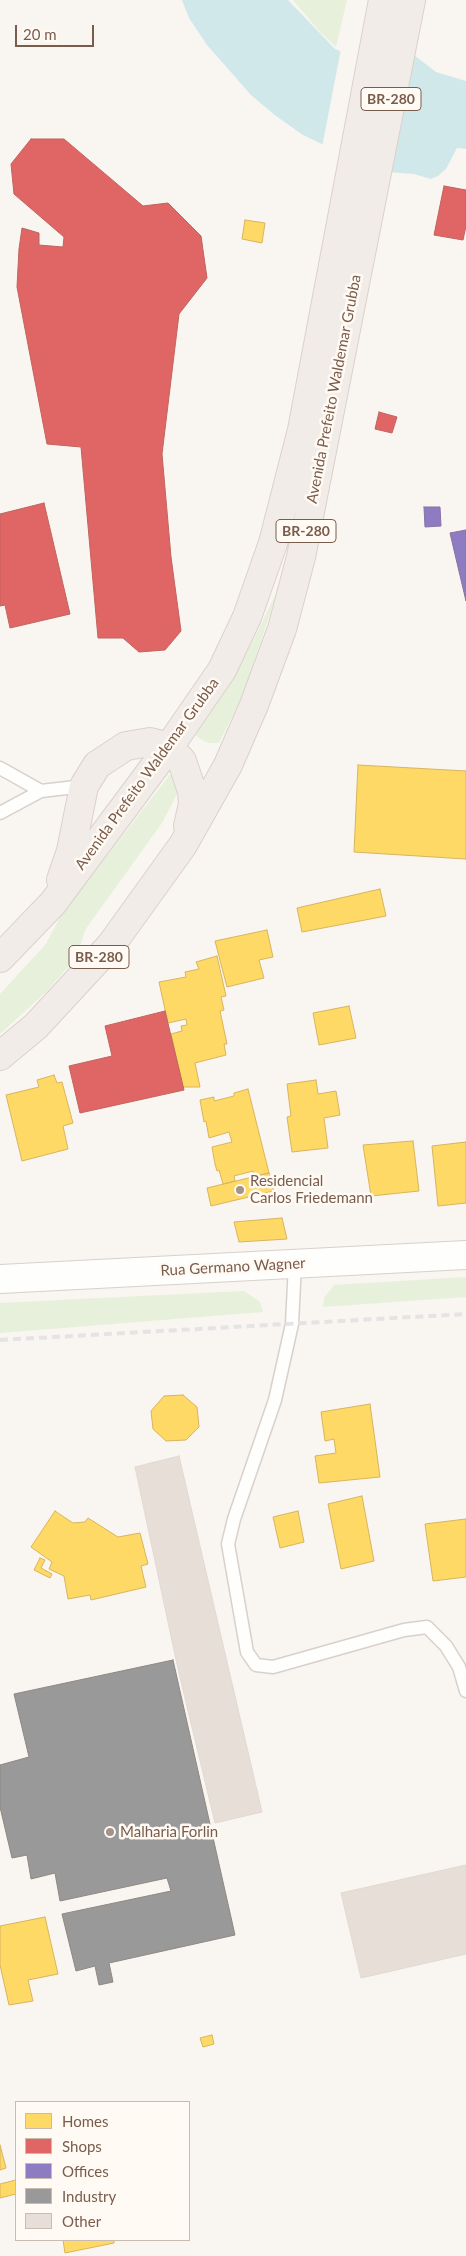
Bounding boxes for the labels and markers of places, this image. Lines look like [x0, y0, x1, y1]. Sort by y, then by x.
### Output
place label: Residencial Carlos Friedemann [250, 1172, 373, 1207]
marker: Residencial Carlos Friedemann [234, 1184, 246, 1196]
place label: Malharia Forlin [120, 1823, 218, 1841]
marker: Malharia Forlin [104, 1826, 116, 1838]

